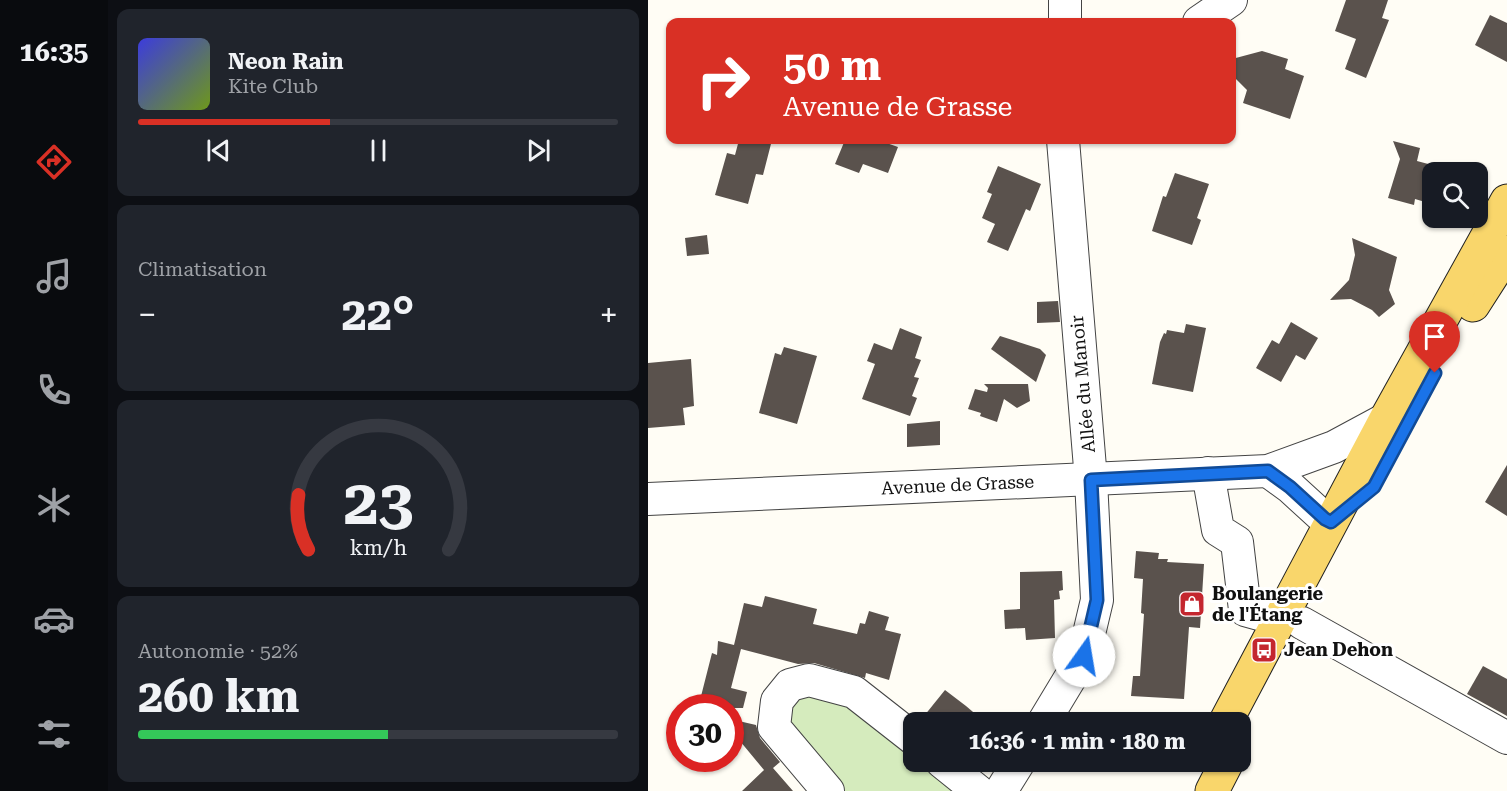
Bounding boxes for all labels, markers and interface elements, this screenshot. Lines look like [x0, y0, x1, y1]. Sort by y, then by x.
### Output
text: 16:35 [20, 36, 88, 68]
text: 50 m [783, 41, 881, 90]
icon: right [684, 42, 762, 120]
text: Neon Rain [228, 49, 343, 74]
text: Kite Club [228, 74, 318, 98]
text: Avenue de Grasse [783, 91, 1012, 123]
icon: previous [202, 134, 235, 167]
icon: pause [362, 134, 395, 167]
icon: next [522, 134, 555, 167]
icon: directions [33, 141, 75, 183]
map controls [1422, 162, 1488, 228]
button: search [1422, 162, 1488, 228]
icon: music [33, 255, 75, 297]
text: Climatisation [138, 257, 267, 281]
text: 22° [342, 288, 414, 341]
text: − [138, 295, 156, 334]
text: + [600, 295, 618, 334]
pin [1409, 311, 1460, 373]
street label: Allée du Manoir [1066, 314, 1099, 454]
icon: arrive [1418, 320, 1451, 353]
icon: phone [33, 369, 75, 411]
text: 23 [343, 466, 413, 539]
street label: Avenue de Grasse [881, 471, 1035, 498]
icon: climate [33, 484, 75, 526]
text: km/h [349, 536, 407, 561]
place label: Boulangerie de l'Étang [1212, 583, 1324, 625]
shop icon: Boulangerie de l'Étang [1177, 589, 1207, 619]
icon: car [33, 598, 75, 640]
position arrow [1052, 624, 1116, 688]
bus stop icon: Jean Dehon [1249, 635, 1279, 665]
text: Autonomie · 52% [138, 639, 298, 663]
place label: Jean Dehon [1284, 639, 1393, 660]
text: 260 km [138, 670, 299, 723]
speed limit sign: 30 [666, 694, 744, 772]
icon: filters [33, 713, 75, 755]
text: 16:36 · 1 min · 180 m [968, 729, 1186, 754]

